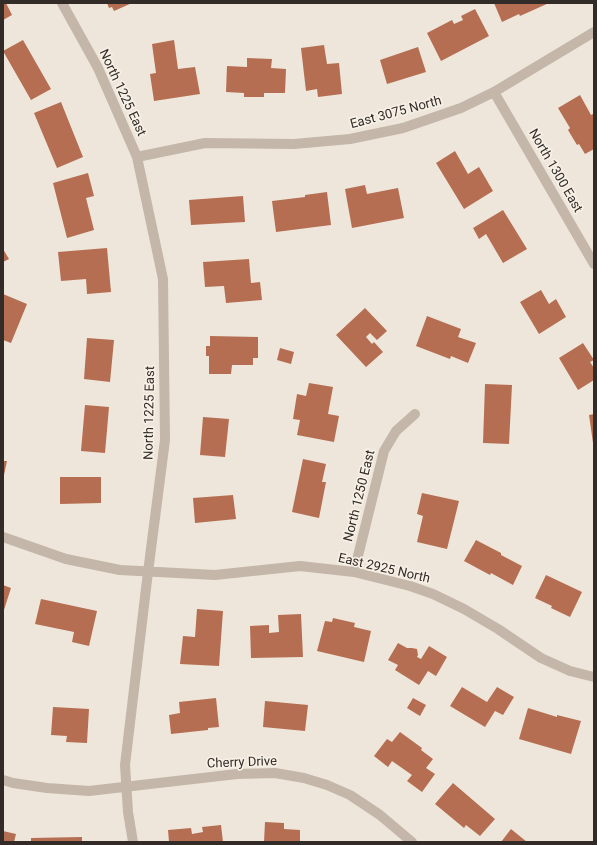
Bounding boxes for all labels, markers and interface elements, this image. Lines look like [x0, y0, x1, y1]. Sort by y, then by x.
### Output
street label: North 1225 East [95, 47, 149, 139]
street label: East 3075 North [349, 93, 443, 133]
street label: North 1300 East [525, 126, 585, 216]
street label: North 1225 East [141, 366, 159, 460]
street label: North 1250 East [341, 449, 379, 543]
street label: East 2925 North [336, 551, 432, 587]
street label: Cherry Drive [207, 754, 277, 772]

